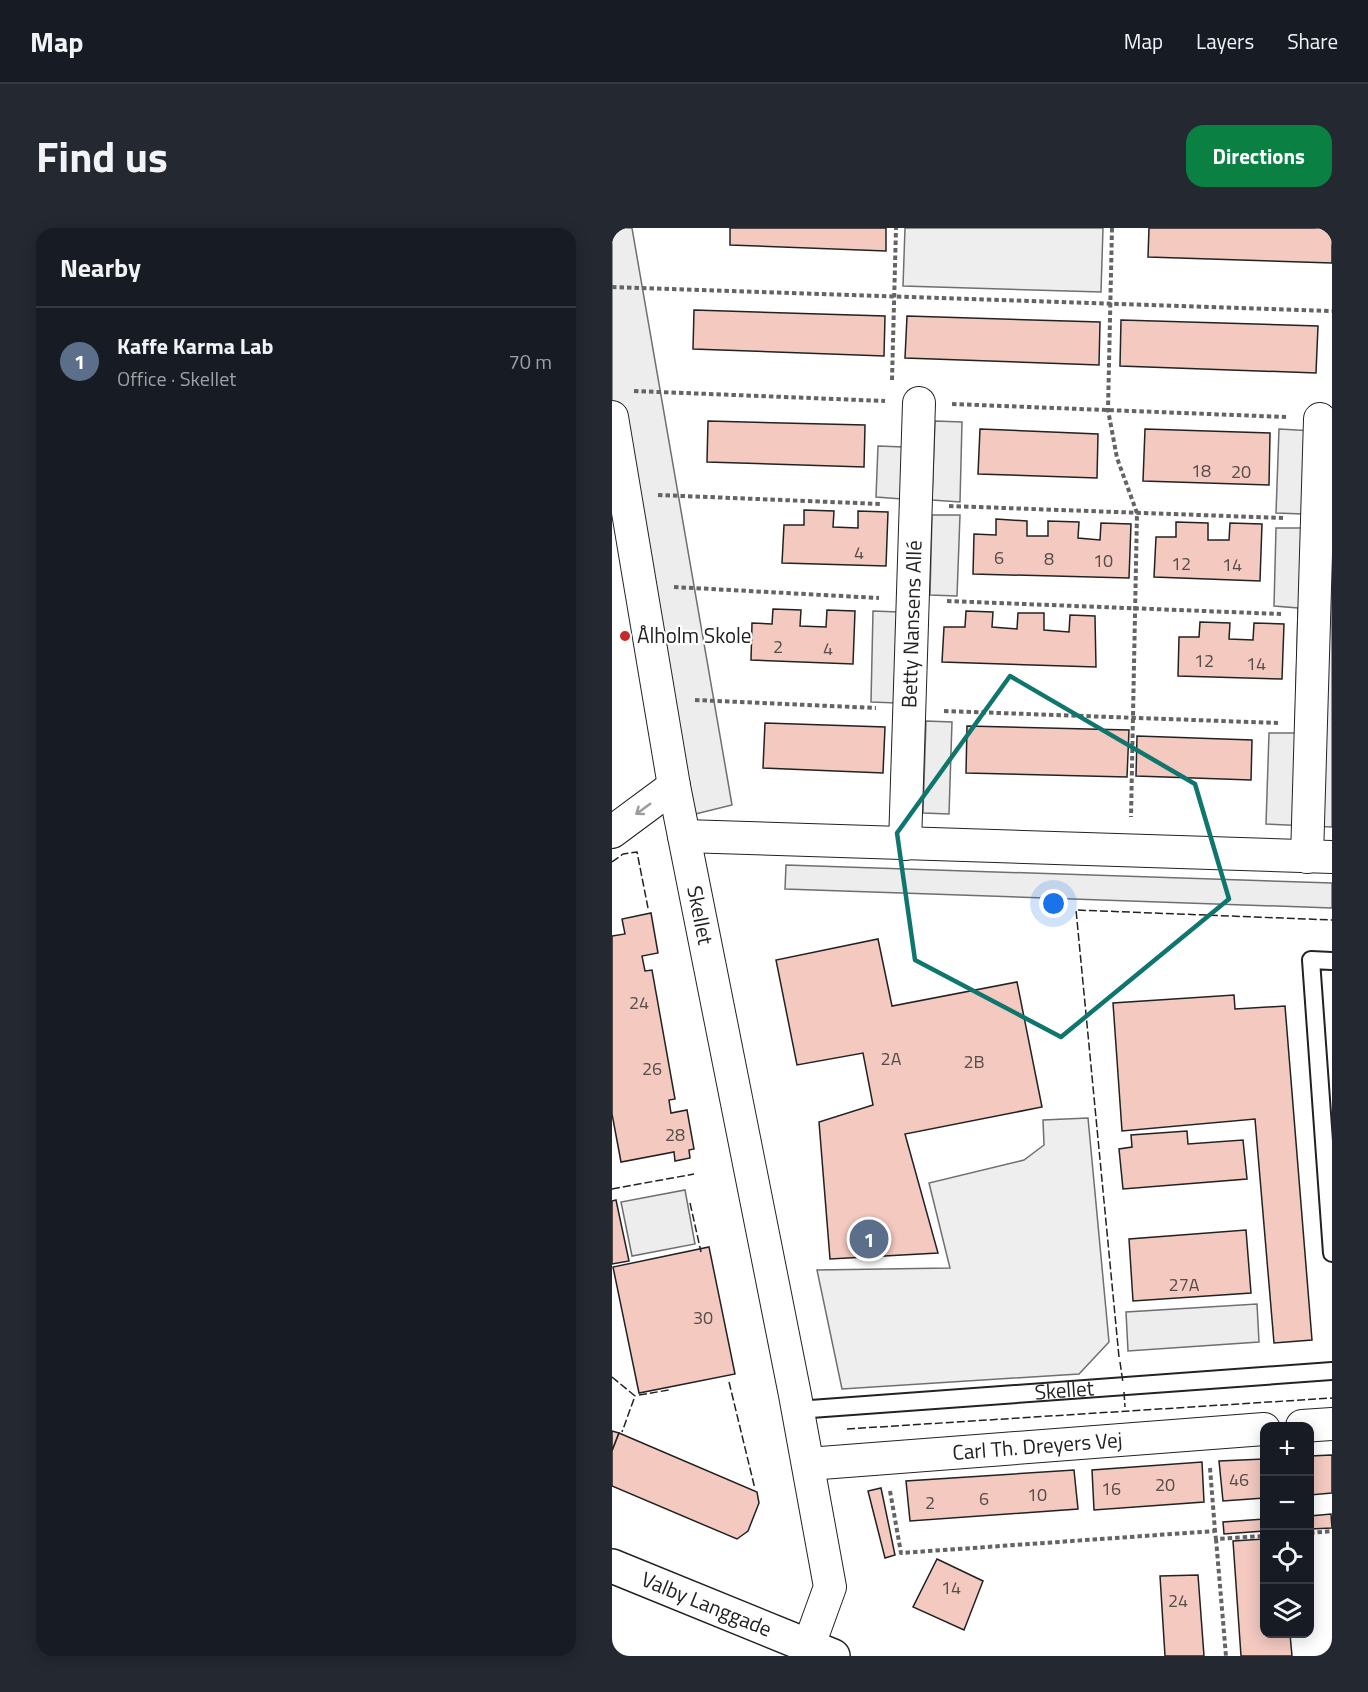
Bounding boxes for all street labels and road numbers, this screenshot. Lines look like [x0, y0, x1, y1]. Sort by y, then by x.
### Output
street label: Betty Nansens Allé [892, 540, 930, 709]
street label: Skellet [679, 883, 722, 948]
street label: Skellet [1033, 1371, 1096, 1408]
street label: Carl Th. Dreyers Vej [951, 1423, 1123, 1468]
street label: Valby Langgade [637, 1563, 777, 1644]

